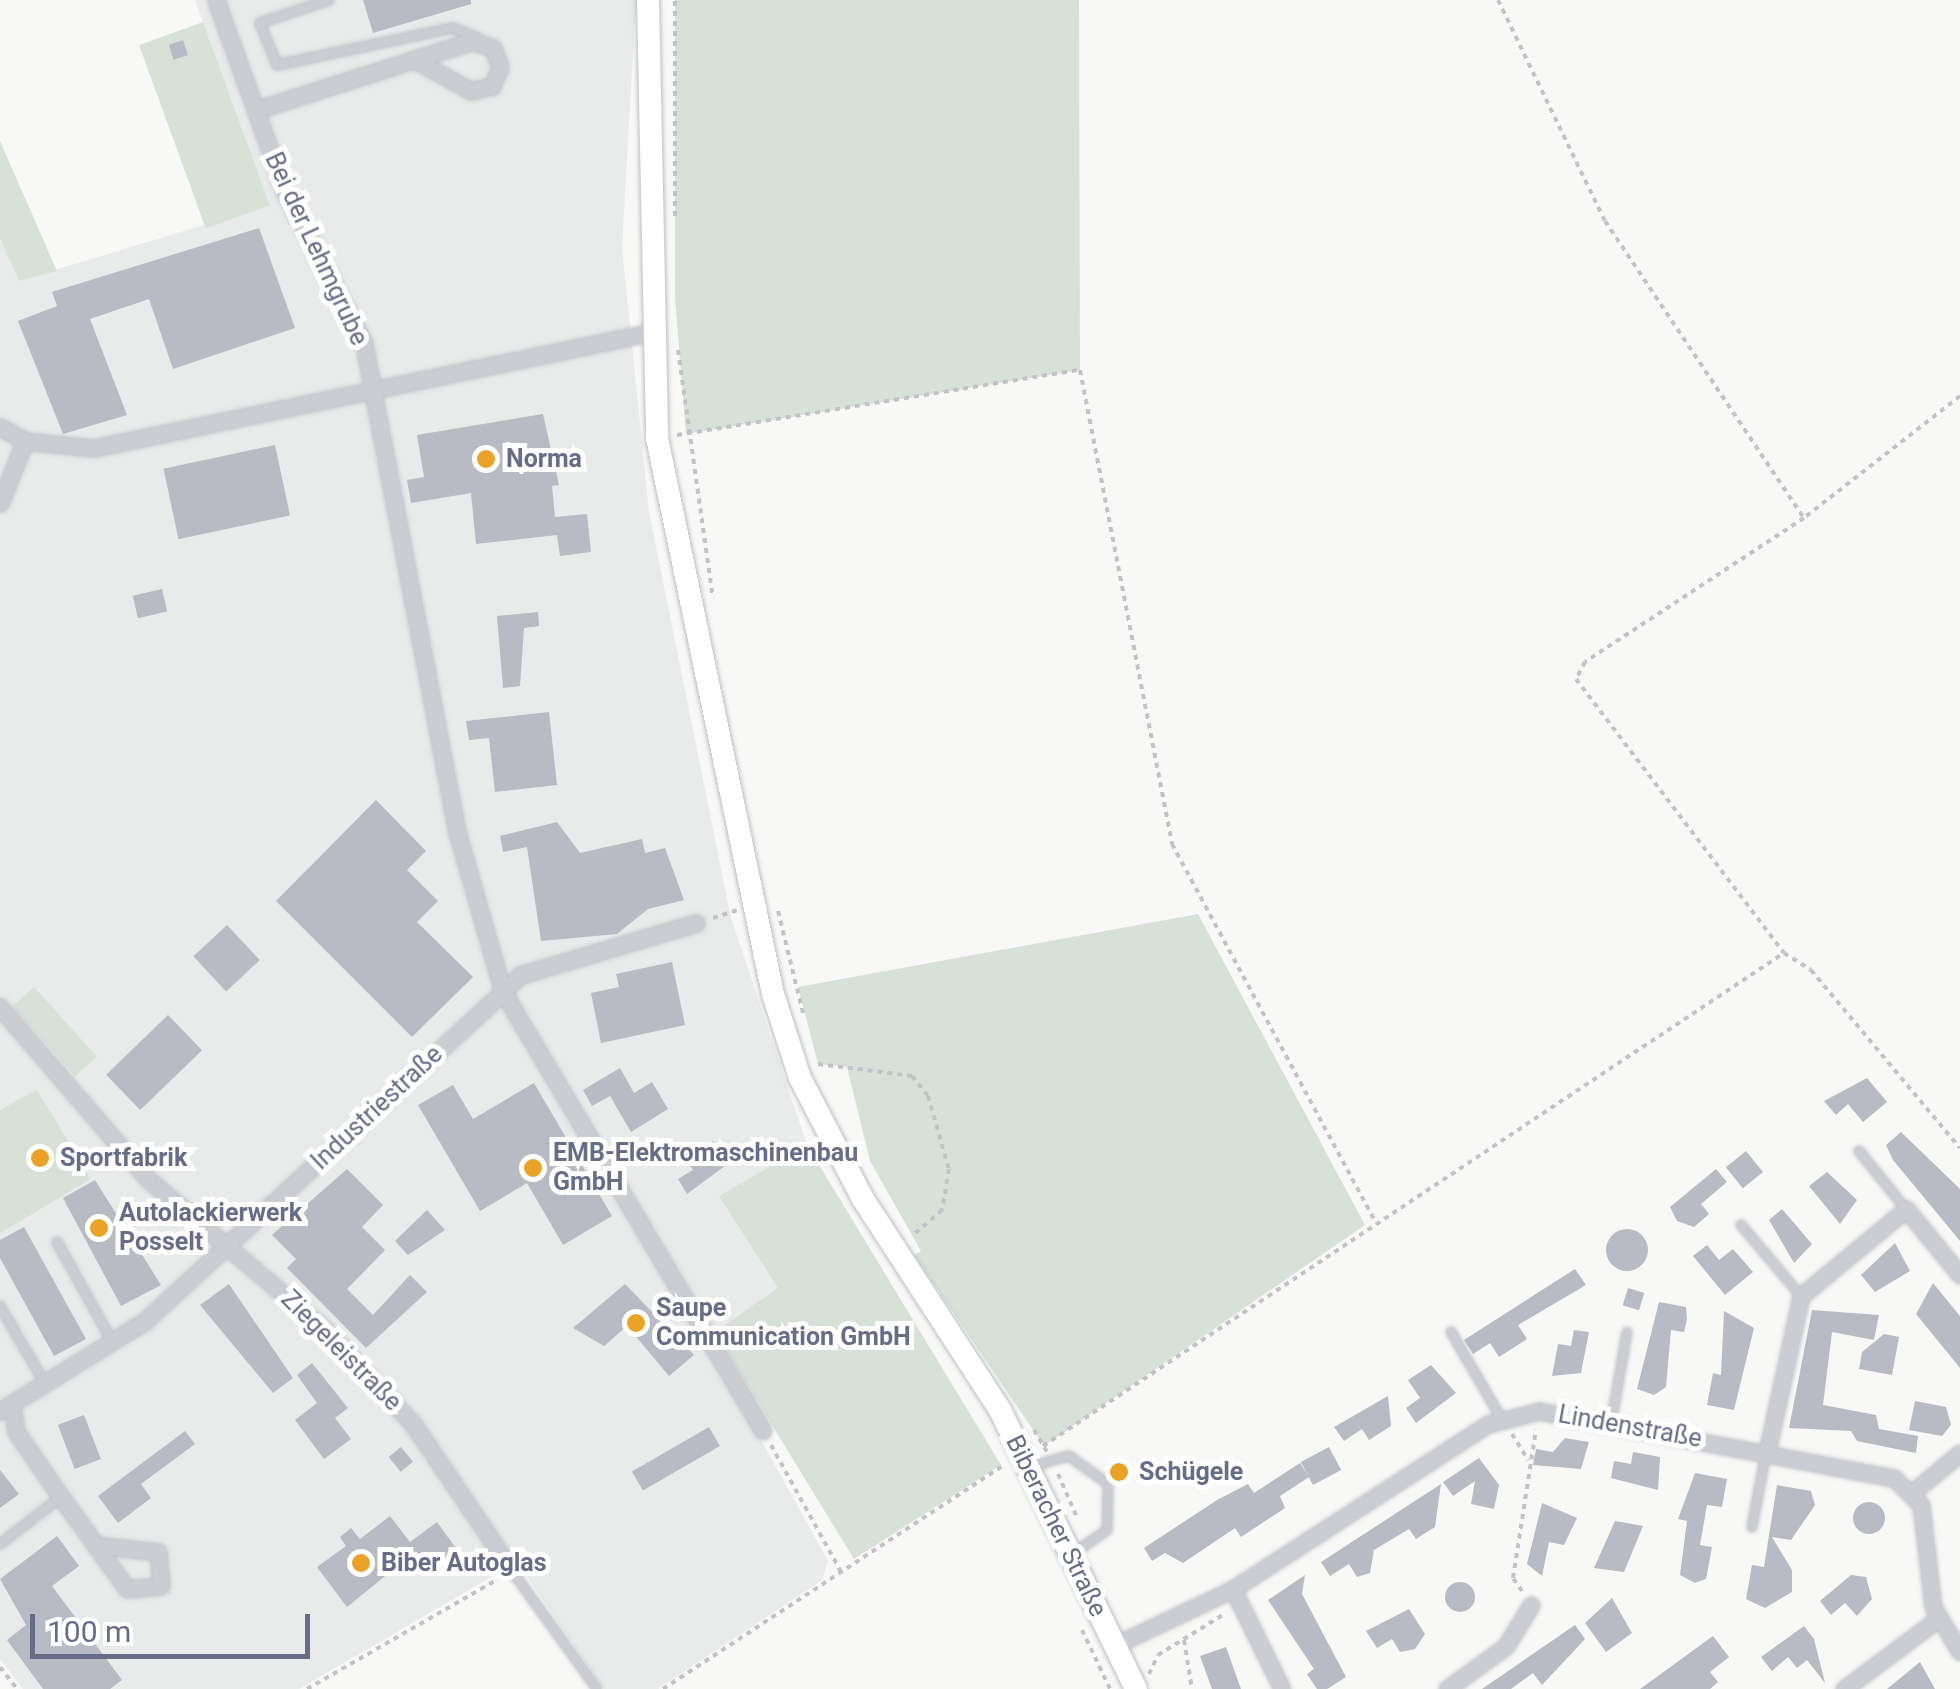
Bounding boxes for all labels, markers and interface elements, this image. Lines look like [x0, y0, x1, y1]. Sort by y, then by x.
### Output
street label: Bei der Lehmgrube [258, 148, 374, 350]
place label: Norma [506, 444, 582, 474]
marker: Norma [475, 448, 497, 470]
street label: Industriestraße [305, 1040, 449, 1176]
place label: EMB-Elektromaschinenbau GmbH [553, 1139, 858, 1198]
place label: Sportfabrik [60, 1143, 187, 1173]
marker: Sportfabrik [29, 1147, 51, 1169]
marker: EMB-Elektromaschinenbau GmbH [522, 1157, 544, 1179]
place label: Autolackierwerk Posselt [119, 1199, 302, 1258]
marker: Autolackierwerk Posselt [88, 1217, 110, 1239]
street label: Ziegeleistraße [275, 1285, 407, 1417]
place label: Saupe Communication GmbH [656, 1294, 911, 1353]
marker: Saupe Communication GmbH [625, 1312, 647, 1334]
street label: Lindenstraße [1556, 1400, 1704, 1454]
street label: Biberacher Straße [999, 1430, 1113, 1622]
place label: Schügele [1139, 1457, 1243, 1487]
marker: Schügele [1108, 1461, 1130, 1483]
place label: Biber Autoglas [381, 1548, 547, 1578]
marker: Biber Autoglas [350, 1552, 372, 1574]
scale bar [35, 1594, 315, 1656]
text: 100 m [47, 1614, 131, 1649]

